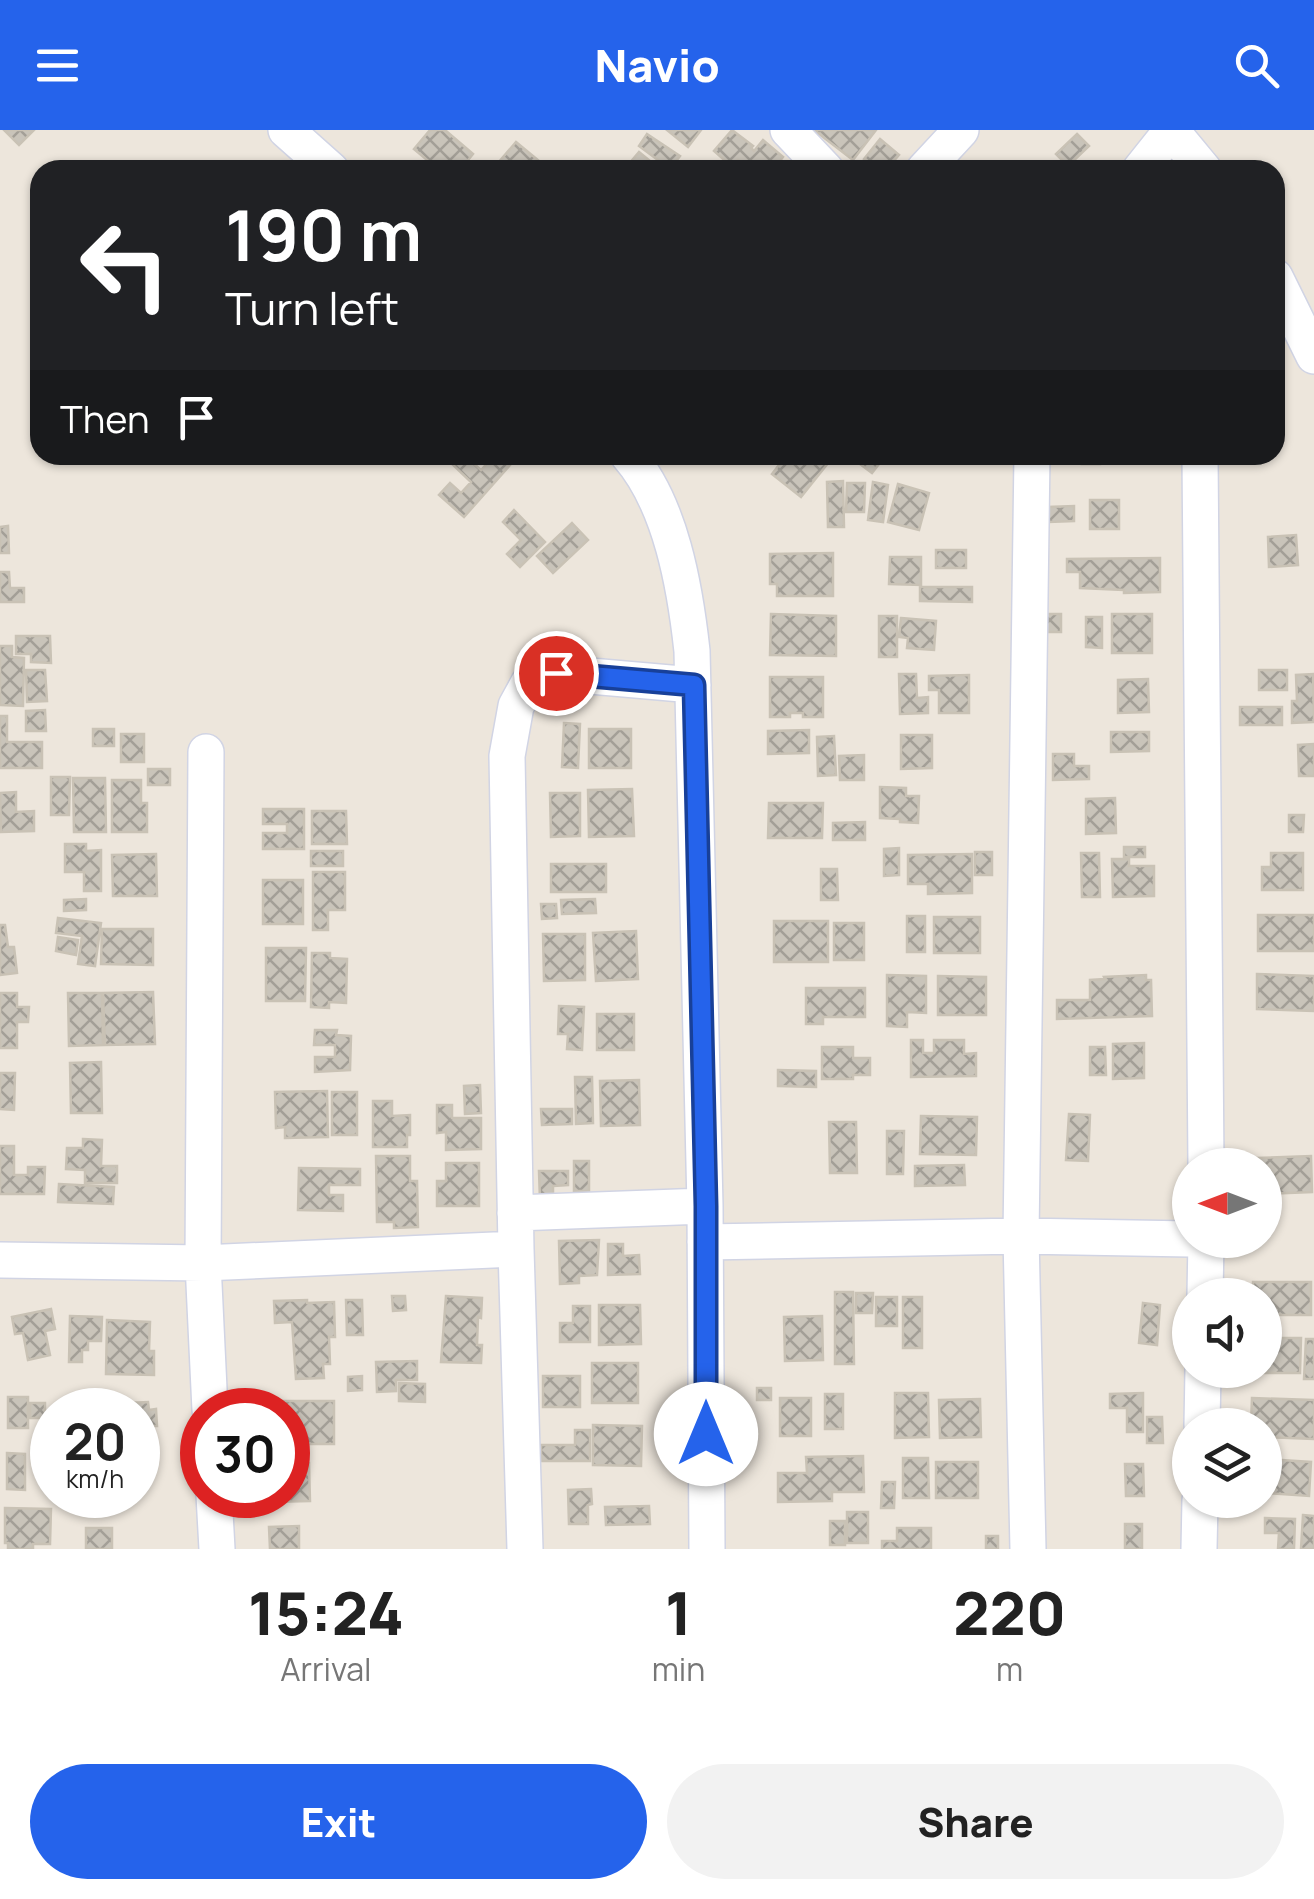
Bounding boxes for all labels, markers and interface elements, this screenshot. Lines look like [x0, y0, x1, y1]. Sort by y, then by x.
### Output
text: Navio [594, 34, 720, 96]
icon: menu [30, 38, 85, 93]
icon: search [1229, 38, 1284, 93]
text: 190 m [225, 186, 422, 282]
icon: left [60, 200, 190, 330]
text: Turn left [225, 277, 399, 339]
icon: arrive [169, 390, 224, 445]
text: Then [60, 392, 149, 444]
pin [514, 631, 599, 716]
icon: arrive [529, 646, 584, 701]
north arrow [1172, 1148, 1282, 1258]
map controls [1172, 1148, 1282, 1518]
button: sound [1172, 1278, 1282, 1388]
position arrow [654, 1382, 758, 1486]
speed limit sign: 30 [180, 1388, 310, 1518]
text: 20 [64, 1407, 126, 1475]
button: layers [1172, 1408, 1282, 1518]
text: km/h [66, 1461, 124, 1496]
text: 15:24 [248, 1571, 404, 1653]
text: 1 [665, 1571, 692, 1653]
text: 220 [953, 1571, 1066, 1653]
text: Arrival [280, 1647, 372, 1691]
text: min [652, 1647, 705, 1691]
text: m [996, 1647, 1023, 1691]
button: Exit [30, 1764, 647, 1879]
button: Share [667, 1764, 1284, 1879]

